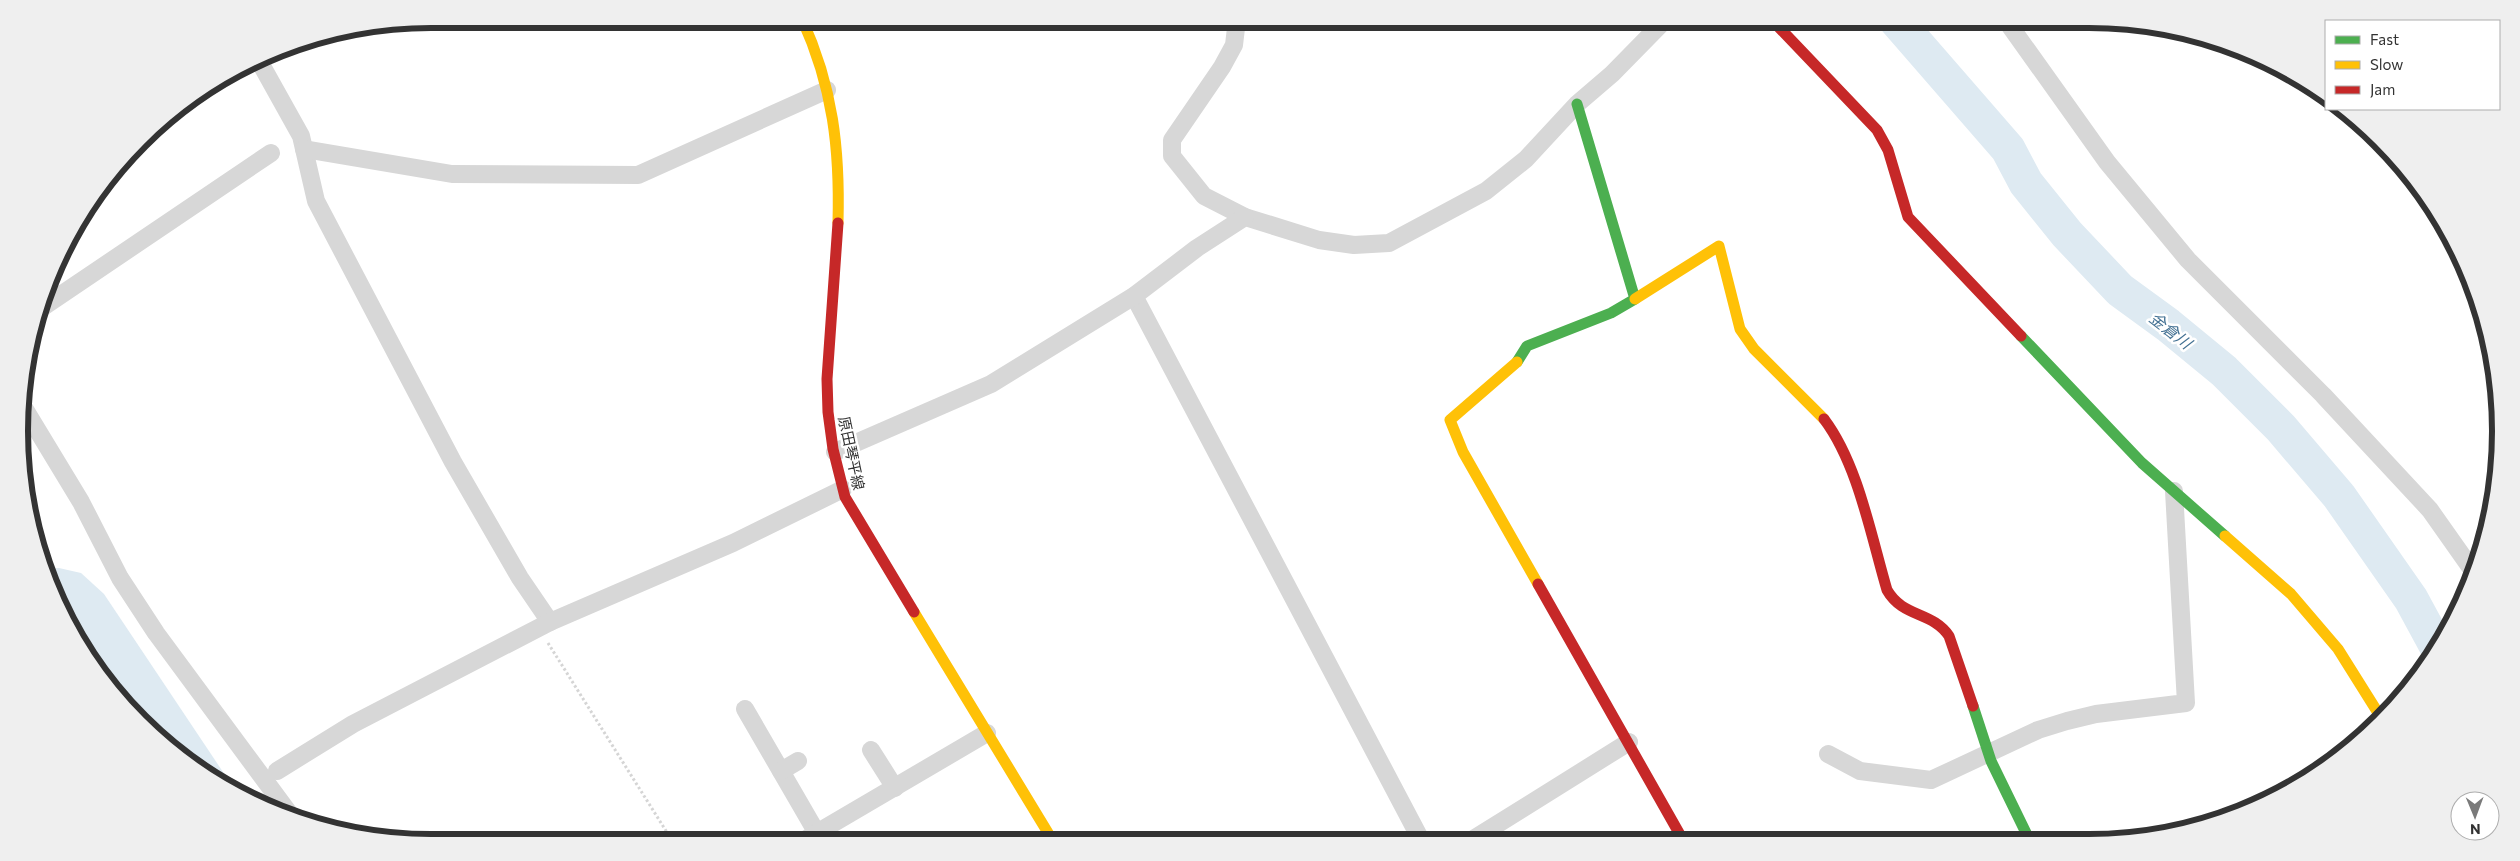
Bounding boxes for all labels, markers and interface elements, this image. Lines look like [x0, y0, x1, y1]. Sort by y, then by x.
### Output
legend [2325, 20, 2500, 110]
text: Fast [2370, 30, 2399, 48]
text: Slow [2370, 55, 2403, 73]
text: Jam [2370, 80, 2395, 98]
water label: 金倉川 [2146, 308, 2197, 353]
street label: 原田琴平線 [835, 414, 869, 492]
north arrow [2450, 791, 2500, 841]
text: N [2470, 821, 2481, 838]

